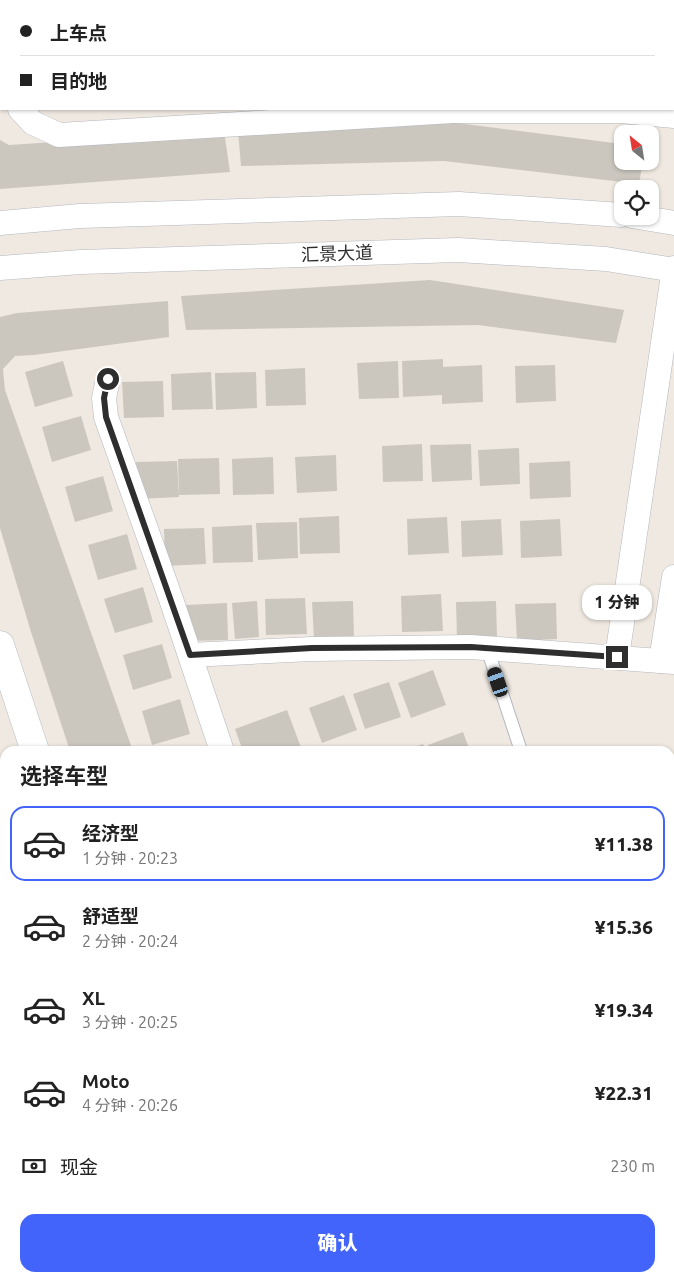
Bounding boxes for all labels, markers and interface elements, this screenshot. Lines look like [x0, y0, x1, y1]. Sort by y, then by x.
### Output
text: 上车点 [50, 22, 107, 44]
text: 目的地 [50, 70, 107, 92]
north arrow [614, 125, 659, 170]
map controls [614, 125, 659, 225]
button: locate [614, 180, 659, 225]
street label: 汇景大道 [301, 242, 373, 264]
route start [97, 368, 119, 390]
callout: 1 分钟 [582, 584, 652, 620]
text: 1 分钟 [595, 593, 639, 611]
route end [606, 646, 628, 668]
car [486, 665, 509, 699]
text: 选择车型 [20, 763, 108, 788]
icon: car [22, 821, 67, 866]
text: 经济型 [82, 822, 139, 844]
text: ¥11.38 [595, 833, 653, 855]
text: 1 分钟 · 20:23 [82, 849, 178, 867]
icon: car [22, 904, 67, 949]
text: 舒适型 [82, 905, 139, 927]
text: ¥15.36 [595, 916, 653, 938]
text: 2 分钟 · 20:24 [82, 932, 178, 950]
icon: car [22, 987, 67, 1032]
text: XL [82, 987, 105, 1009]
text: ¥19.34 [595, 999, 653, 1021]
text: 3 分钟 · 20:25 [82, 1013, 178, 1031]
icon: car [22, 1070, 67, 1115]
text: Moto [82, 1070, 130, 1092]
text: ¥22.31 [595, 1082, 653, 1104]
text: 4 分钟 · 20:26 [82, 1096, 178, 1114]
icon: cash [20, 1152, 48, 1180]
text: 现金 [60, 1156, 98, 1178]
text: 230 m [610, 1157, 655, 1175]
button: 确认 [20, 1214, 655, 1272]

